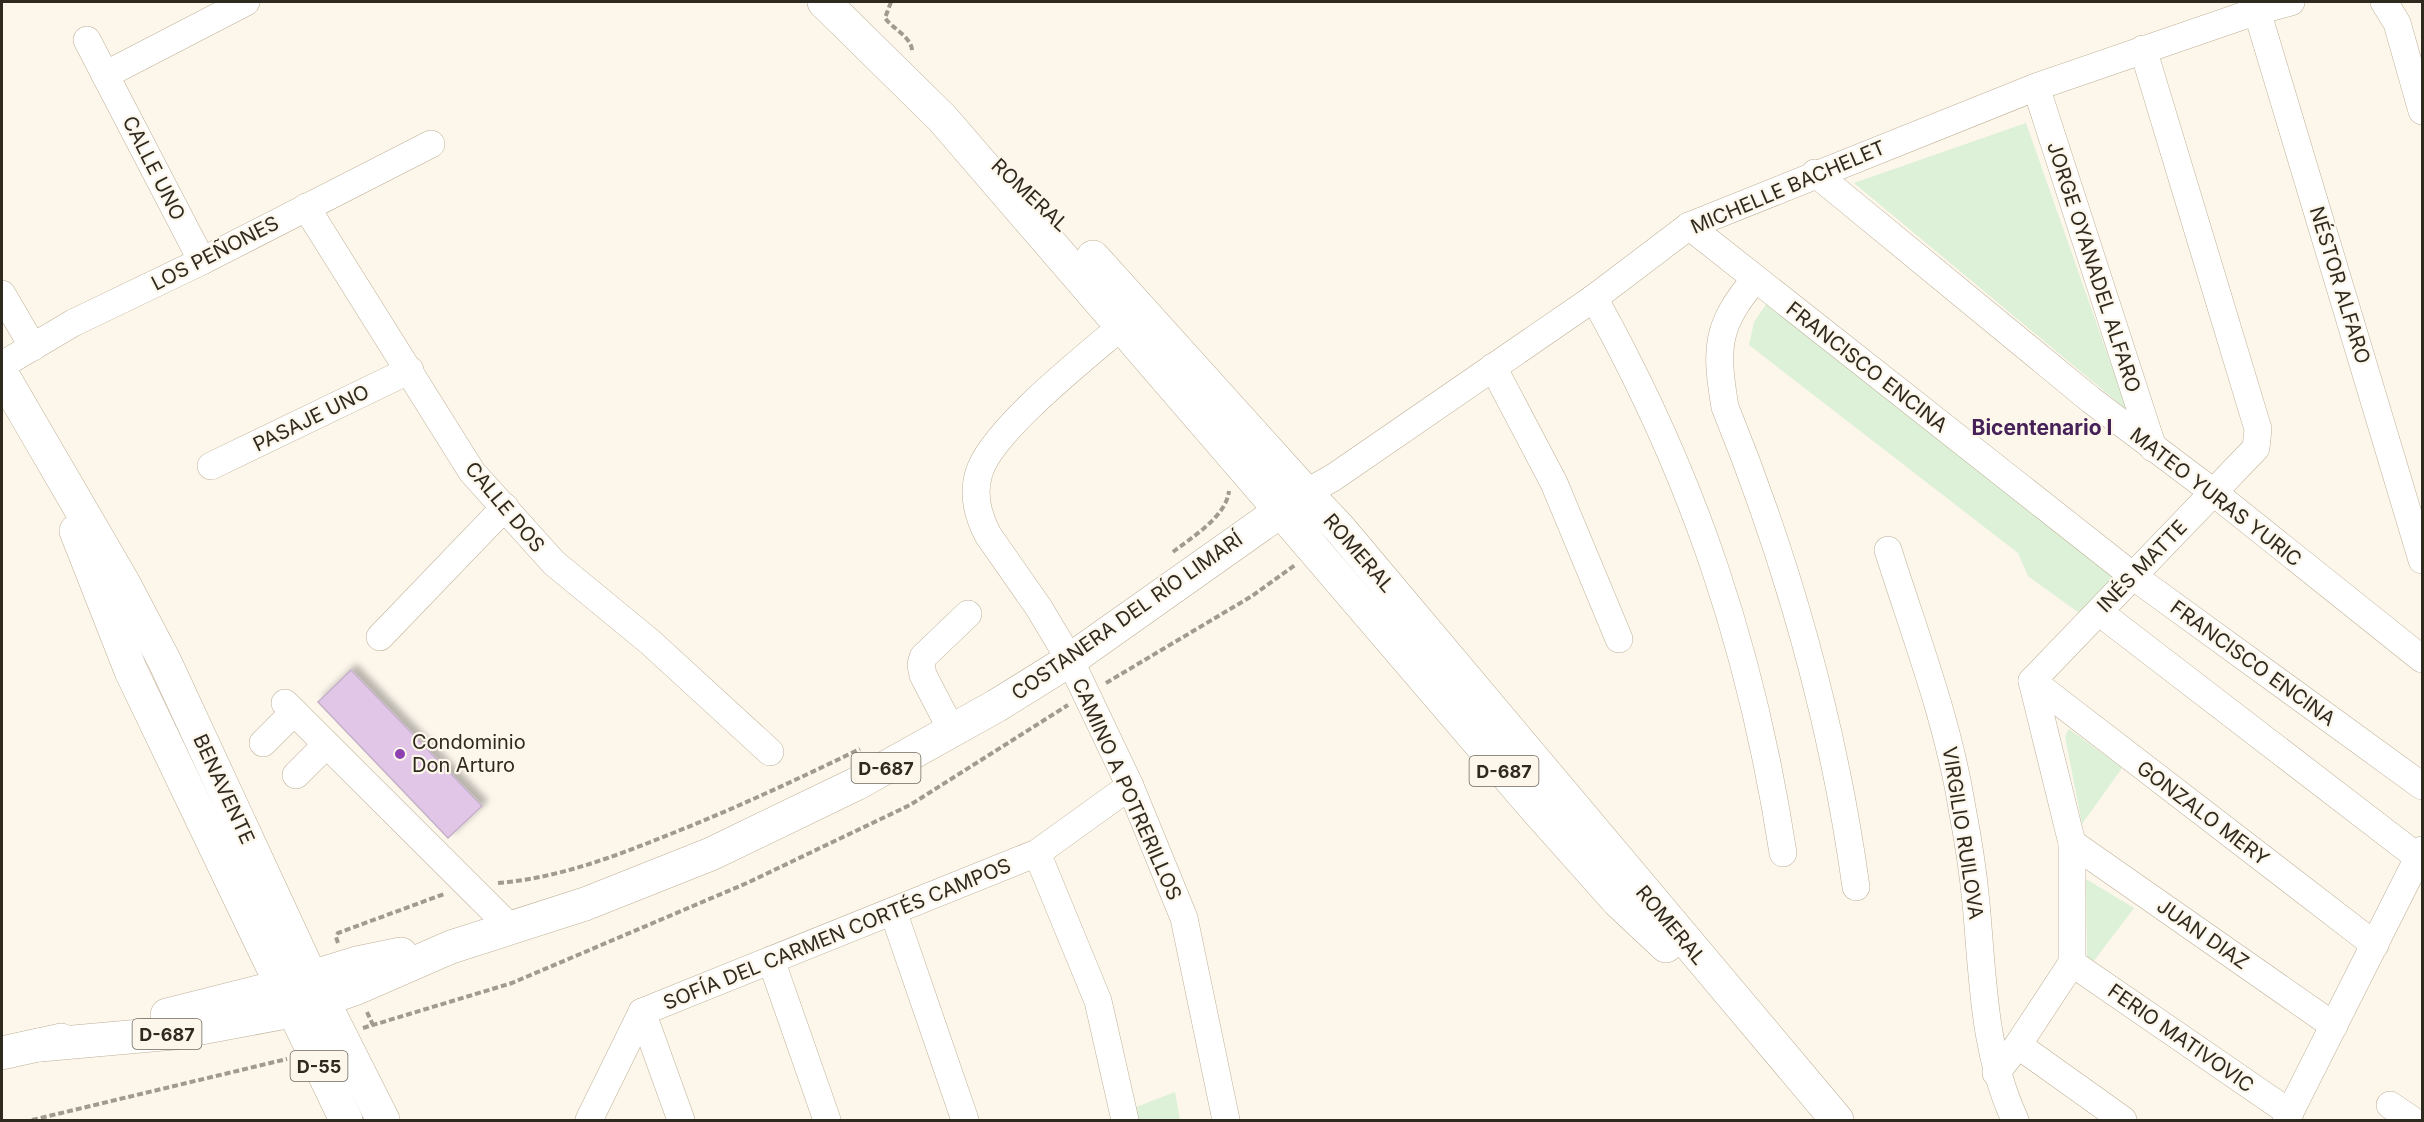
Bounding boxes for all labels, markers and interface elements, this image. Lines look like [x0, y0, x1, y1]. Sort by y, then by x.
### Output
street label: CALLE UNO [118, 112, 190, 224]
street label: MICHELLE BACHELET [1687, 135, 1889, 239]
street label: JORGE OYANADEL ALFARO [2042, 139, 2146, 395]
street label: ROMERAL [987, 153, 1073, 237]
street label: NÉSTOR ALFARO [2305, 203, 2376, 366]
street label: LOS PEÑONES [147, 210, 283, 295]
street label: FRANCISCO ENCINA [1782, 297, 1952, 437]
street label: PASAJE UNO [249, 380, 373, 456]
district label: Bicentenario I [1972, 415, 2112, 440]
street label: MATEO YURAS YURIC [2126, 423, 2306, 571]
street label: CALLE DOS [460, 457, 550, 557]
street label: ROMERAL [1318, 509, 1400, 597]
street label: INÉS MATTE [2091, 514, 2192, 617]
street label: COSTANERA DEL RÍO LIMARÍ [1006, 526, 1248, 705]
street label: FRANCISCO ENCINA [2166, 595, 2340, 731]
street label: CAMINO A POTRERILLOS [1067, 674, 1187, 904]
street label: BENAVENTE [188, 730, 260, 848]
place label: Condominio Don Arturo [412, 730, 526, 777]
street label: VIRGILIO RUILOVA [1937, 745, 1989, 921]
marker: Condominio Don Arturo [393, 747, 407, 761]
road number: D-687 [852, 753, 920, 783]
street label: GONZALO MERY [2132, 755, 2274, 871]
road number: D-687 [1470, 756, 1538, 786]
street label: SOFÍA DEL CARMEN CORTÉS CAMPOS [659, 852, 1014, 1015]
street label: ROMERAL [1631, 880, 1711, 970]
street label: JUAN DIAZ [2152, 894, 2254, 974]
street label: FERIO MATIVOVIC [2103, 979, 2259, 1097]
road number: D-687 [132, 1019, 201, 1049]
road number: D-55 [290, 1051, 348, 1081]

